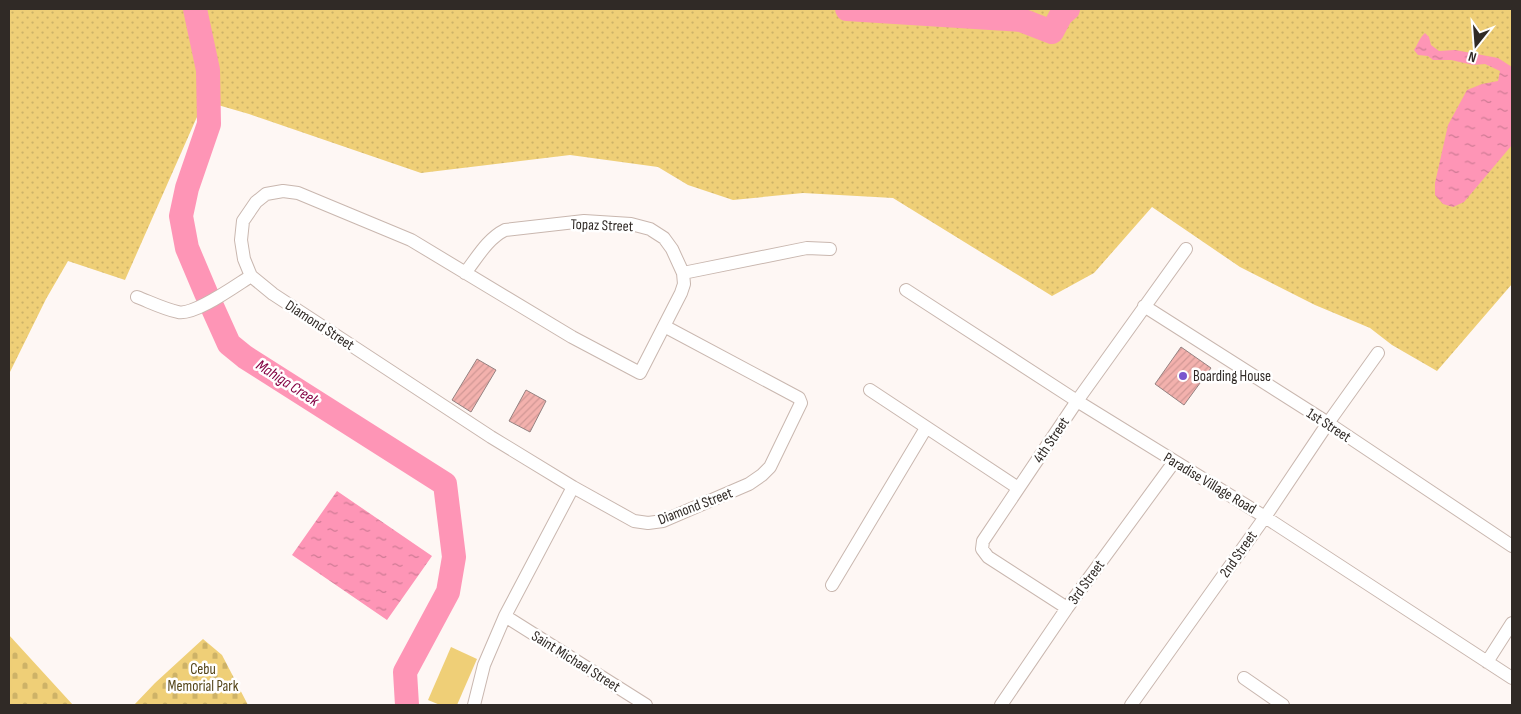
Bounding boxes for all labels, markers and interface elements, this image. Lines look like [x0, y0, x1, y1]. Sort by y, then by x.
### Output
north arrow [1451, 20, 1501, 70]
text: N [1466, 48, 1478, 66]
street label: Topaz Street [570, 215, 634, 236]
street label: Diamond Street [282, 296, 358, 355]
water label: Mahiga Creek [252, 356, 323, 411]
place label: Boarding House [1193, 367, 1271, 386]
marker: Boarding House [1177, 370, 1189, 382]
street label: 1st Street [1303, 404, 1355, 447]
street label: 4th Street [1029, 413, 1074, 467]
street label: Paradise Village Road [1160, 448, 1260, 519]
street label: Diamond Street [655, 483, 736, 529]
street label: 2nd Street [1215, 527, 1262, 581]
street label: 3rd Street [1064, 556, 1109, 608]
street label: Saint Michael Street [528, 627, 624, 697]
park label: Cebu Memorial Park [168, 660, 239, 696]

